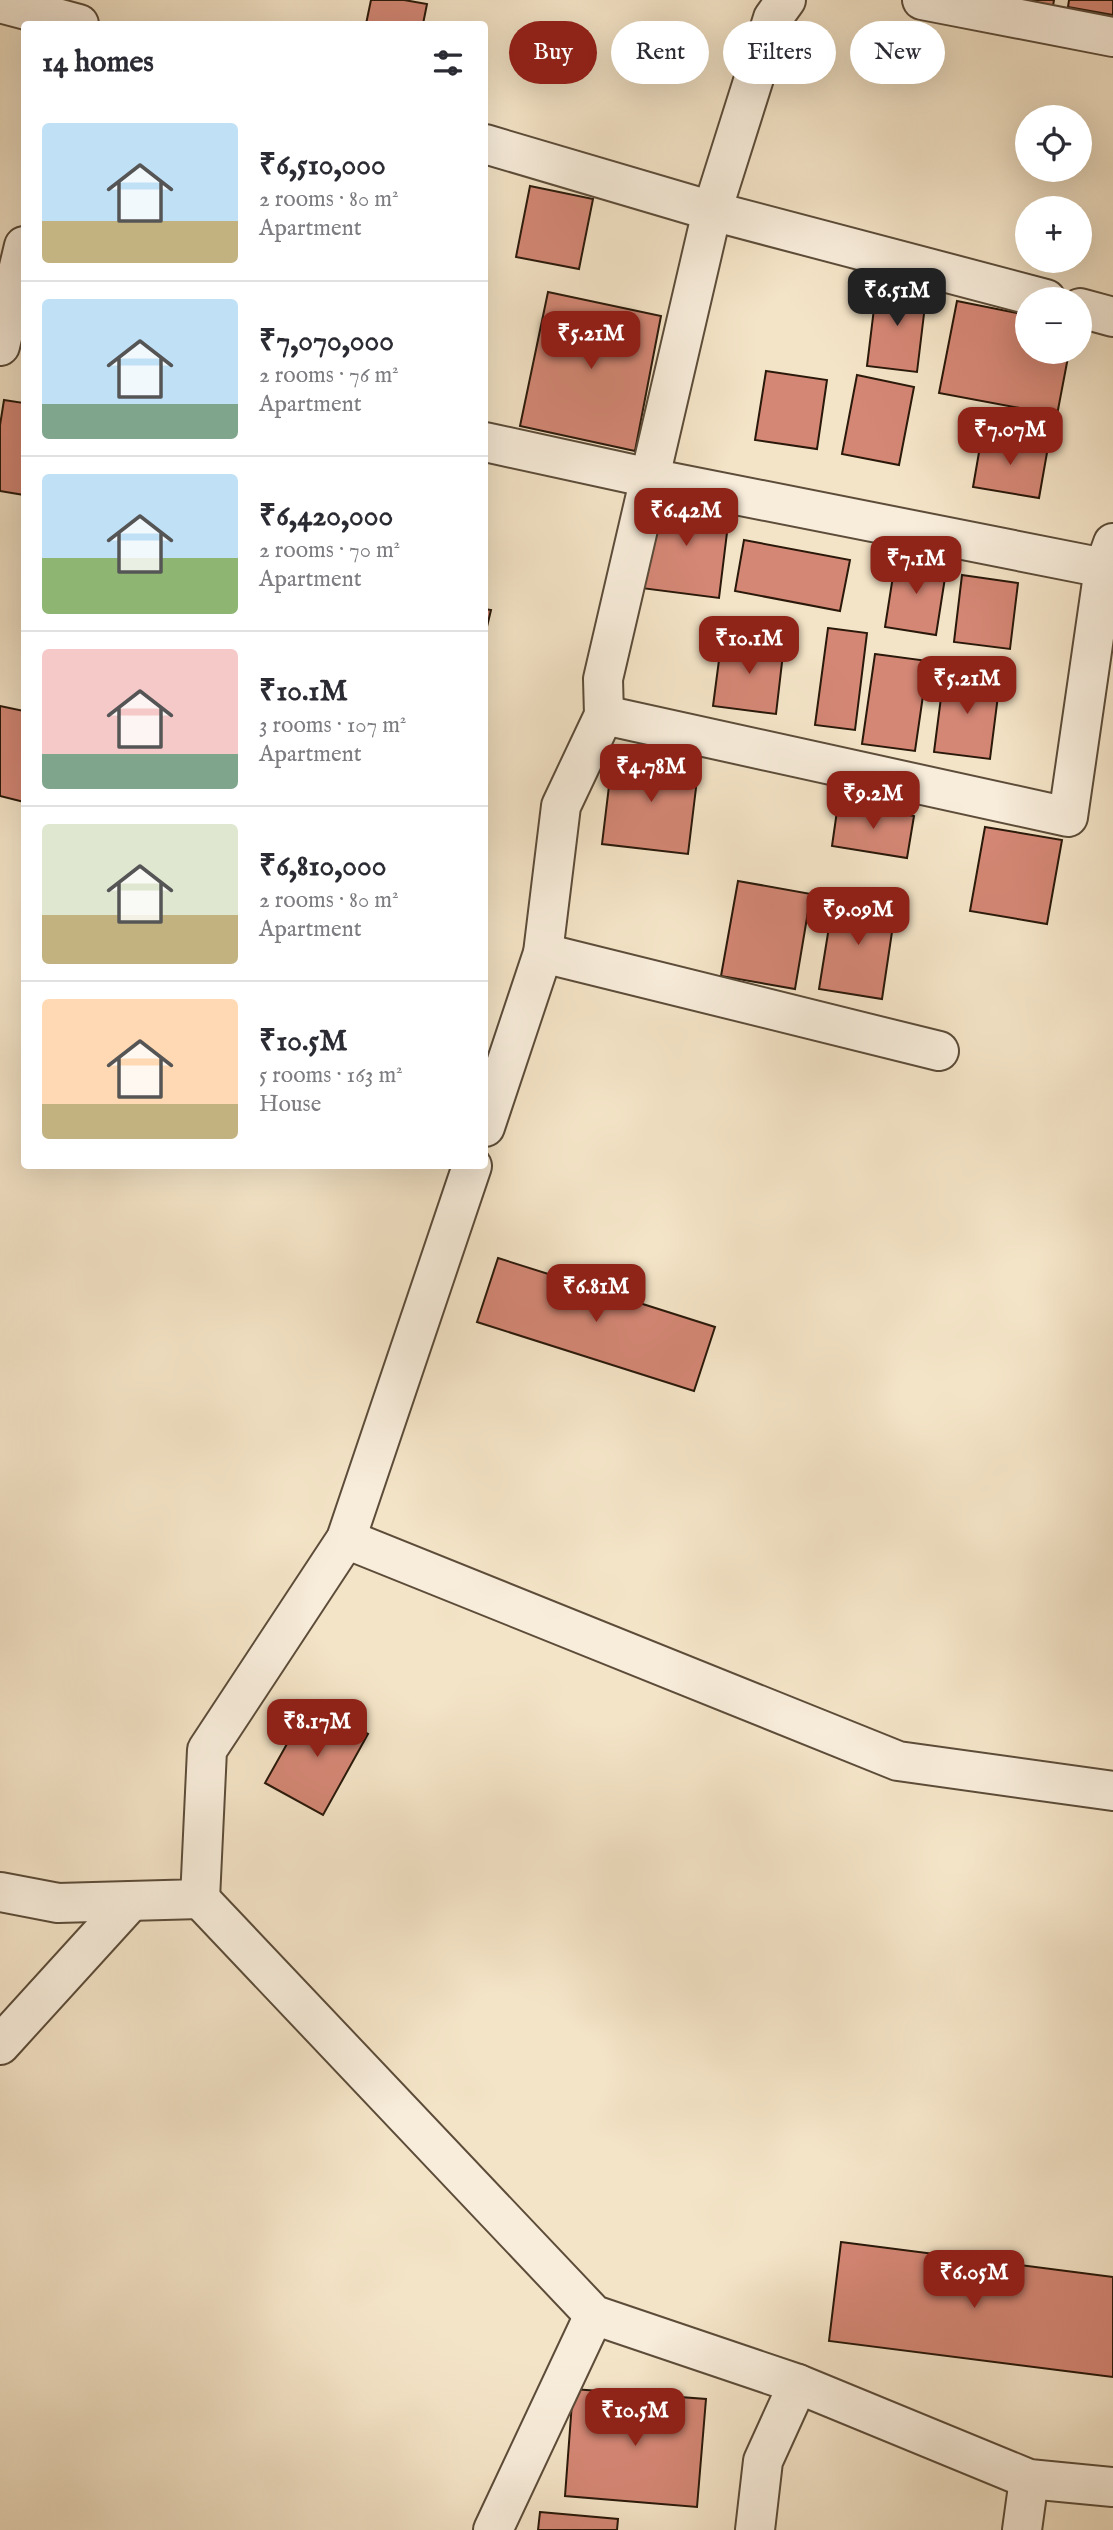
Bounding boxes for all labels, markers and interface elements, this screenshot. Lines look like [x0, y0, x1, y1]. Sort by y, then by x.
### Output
chip: Buy [509, 21, 597, 84]
chip: Rent [611, 21, 709, 84]
chip: Filters [723, 21, 836, 84]
chip: New [850, 21, 945, 84]
text: 14 homes [42, 44, 154, 82]
icon: filters [429, 44, 467, 82]
map controls [1015, 105, 1092, 364]
button: locate [1015, 105, 1092, 182]
text: ₹6,510,000 [259, 147, 386, 185]
icon: home [98, 151, 182, 235]
text: 2 rooms · 80 m² [259, 185, 399, 214]
button: + [1015, 196, 1092, 273]
text: Apartment [259, 214, 362, 243]
pin: ₹6.51M [840, 268, 954, 328]
text: ₹6.51M [864, 276, 930, 305]
button: − [1015, 287, 1092, 364]
pin: ₹5.21M [534, 312, 648, 371]
text: ₹5.21M [557, 319, 625, 348]
text: ₹7,070,000 [259, 323, 394, 361]
icon: home [98, 327, 182, 411]
text: 2 rooms · 76 m² [259, 361, 399, 390]
text: Apartment [259, 390, 362, 419]
pin: ₹7.07M [953, 407, 1067, 467]
text: ₹7.07M [974, 415, 1046, 444]
pin: ₹6.42M [629, 489, 743, 548]
text: ₹6.42M [650, 496, 722, 525]
text: ₹6,420,000 [259, 498, 393, 536]
icon: home [98, 502, 182, 586]
text: 2 rooms · 70 m² [259, 536, 400, 565]
pin: ₹7.1M [867, 536, 965, 596]
text: ₹7.1M [886, 544, 946, 573]
text: Apartment [259, 565, 362, 594]
pin: ₹10.1M [692, 616, 806, 676]
text: ₹10.1M [715, 624, 783, 653]
pin: ₹5.21M [910, 656, 1024, 716]
text: ₹5.21M [933, 664, 1001, 693]
text: ₹10.1M [259, 673, 348, 711]
icon: home [98, 677, 182, 761]
text: 3 rooms · 107 m² [259, 711, 407, 740]
text: Apartment [259, 740, 362, 769]
pin: ₹4.78M [594, 744, 708, 804]
text: ₹4.78M [616, 752, 686, 781]
pin: ₹9.2M [824, 772, 922, 831]
text: ₹9.2M [843, 779, 903, 808]
text: ₹6,810,000 [259, 848, 387, 886]
icon: home [98, 852, 182, 936]
text: 2 rooms · 80 m² [259, 886, 399, 915]
pin: ₹9.09M [801, 888, 915, 947]
text: ₹9.09M [822, 895, 894, 924]
text: Apartment [259, 915, 362, 944]
text: ₹10.5M [259, 1023, 347, 1061]
icon: home [98, 1027, 182, 1111]
text: 5 rooms · 163 m² [259, 1061, 403, 1090]
text: House [259, 1090, 321, 1119]
pin: ₹6.81M [539, 1264, 653, 1324]
text: ₹6.81M [562, 1272, 630, 1301]
pin: ₹8.17M [260, 1700, 374, 1759]
text: ₹8.17M [283, 1707, 351, 1736]
pin: ₹6.05M [917, 2250, 1031, 2310]
text: ₹6.05M [939, 2258, 1009, 2287]
pin: ₹10.5M [578, 2388, 692, 2448]
text: ₹10.5M [601, 2396, 669, 2425]

